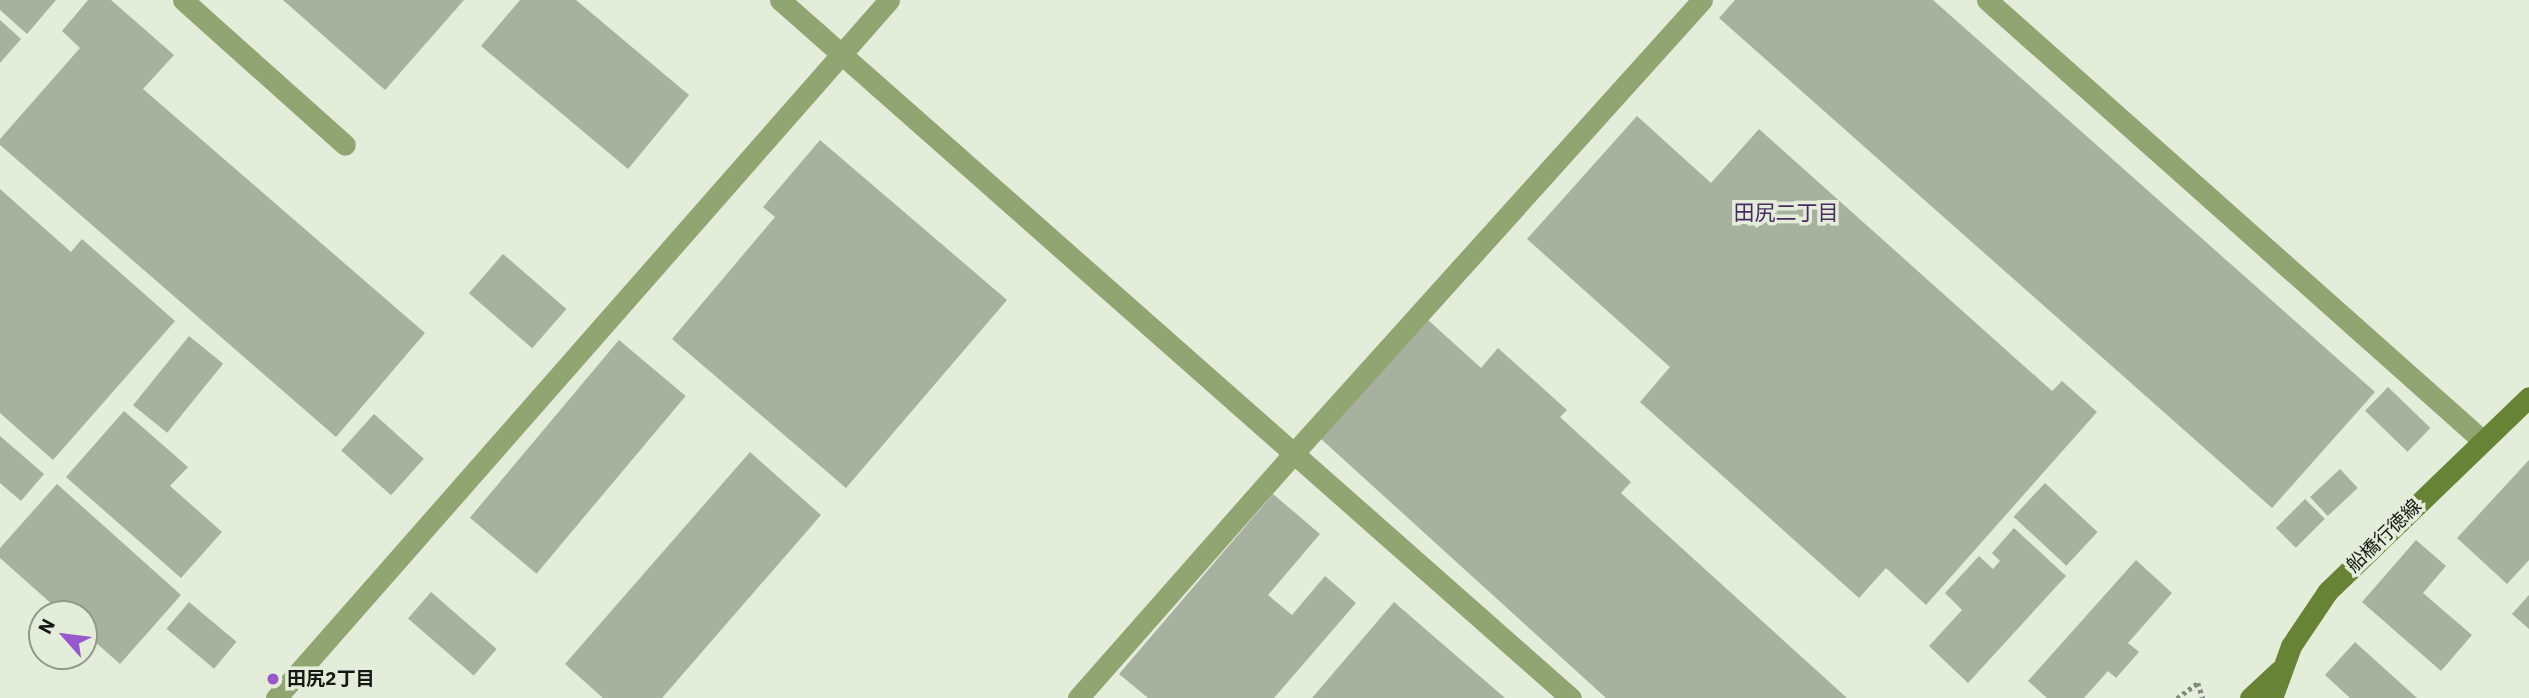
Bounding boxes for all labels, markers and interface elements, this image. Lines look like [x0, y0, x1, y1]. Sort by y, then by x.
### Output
district label: 田尻二丁目 [1734, 199, 1838, 225]
street label: 船橋行徳線 [2342, 495, 2426, 577]
north arrow [28, 600, 98, 670]
text: N [32, 614, 60, 638]
place label: 田尻2丁目 [287, 668, 374, 690]
marker: 田尻2丁目 [265, 671, 281, 687]

